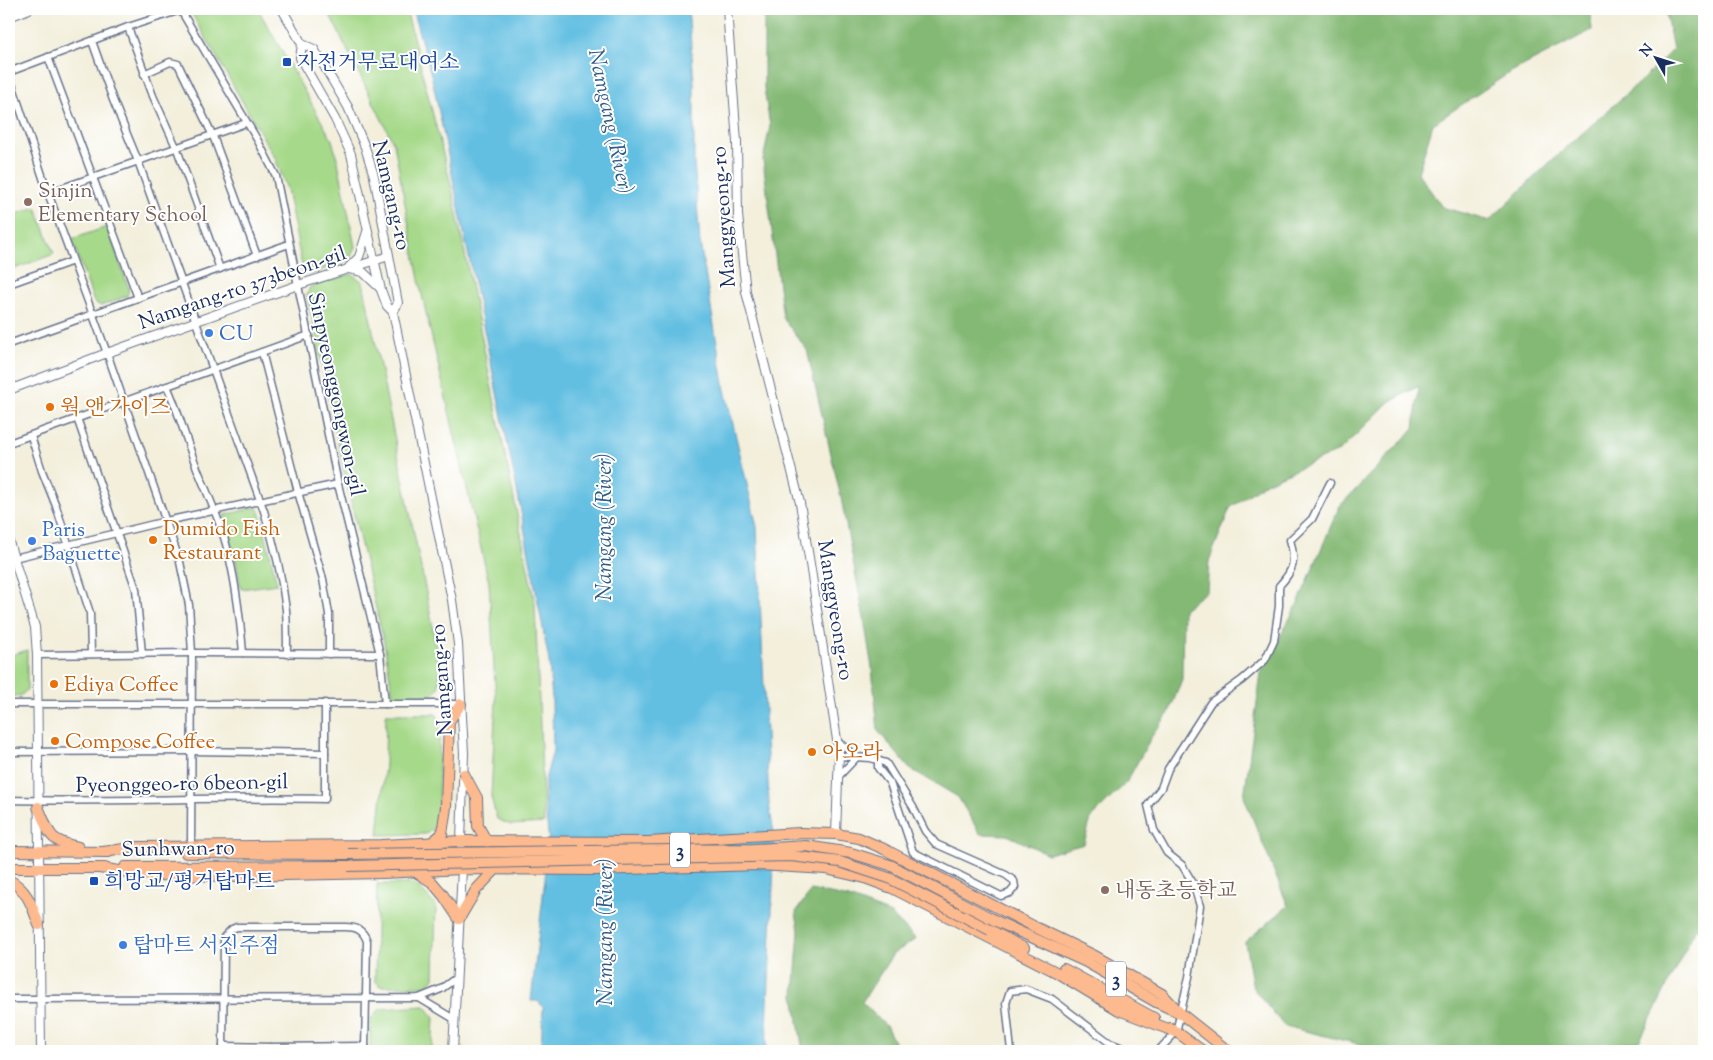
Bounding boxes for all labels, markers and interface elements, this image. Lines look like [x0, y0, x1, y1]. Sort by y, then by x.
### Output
north arrow [1630, 32, 1680, 82]
text: N [1636, 40, 1659, 62]
water label: Namgang (River) [578, 46, 640, 197]
place label: 자전거무료대여소 [297, 49, 459, 79]
marker: 자전거무료대여소 [281, 56, 293, 68]
street label: Namgang-ro [363, 137, 417, 254]
street label: Manggyeong-ro [705, 145, 745, 289]
place label: Sinjin Elementary School [38, 177, 208, 231]
marker: Sinjin Elementary School [22, 196, 34, 208]
street label: Namgang-ro 373beon-gil [135, 239, 351, 339]
street label: Sinpyeonggongwon-gil [299, 290, 371, 499]
place label: CU [219, 320, 253, 350]
marker: CU [203, 327, 215, 339]
place label: 웍 앤 가이즈 [60, 394, 170, 424]
marker: 웍 앤 가이즈 [44, 401, 56, 413]
water label: Namgang (River) [590, 453, 622, 601]
place label: Dumido Fish Restaurant [163, 515, 280, 569]
place label: Paris Baguette [42, 516, 121, 570]
marker: Dumido Fish Restaurant [147, 534, 159, 546]
marker: Paris Baguette [26, 535, 38, 547]
street label: Manggyeong-ro [808, 538, 860, 683]
street label: Namgang-ro [424, 623, 462, 737]
place label: Ediya Coffee [64, 671, 179, 701]
marker: Ediya Coffee [48, 678, 60, 690]
place label: Compose Coffee [65, 728, 215, 758]
marker: Compose Coffee [49, 735, 61, 747]
place label: 아오라 [822, 739, 884, 769]
marker: 아오라 [806, 746, 818, 758]
street label: Pyeonggeo-ro 6beon-gil [75, 768, 289, 802]
road number: 3 [670, 832, 690, 868]
street label: Sunhwan-ro [121, 834, 235, 866]
water label: Namgang (River) [591, 858, 623, 1006]
place label: 희망교/평거탑마트 [104, 868, 275, 898]
marker: 희망교/평거탑마트 [88, 875, 100, 887]
place label: 내동초등학교 [1115, 877, 1237, 907]
marker: 내동초등학교 [1099, 884, 1111, 896]
place label: 탑마트 서진주점 [133, 932, 279, 962]
marker: 탑마트 서진주점 [117, 939, 129, 951]
road number: 3 [1106, 962, 1126, 996]

